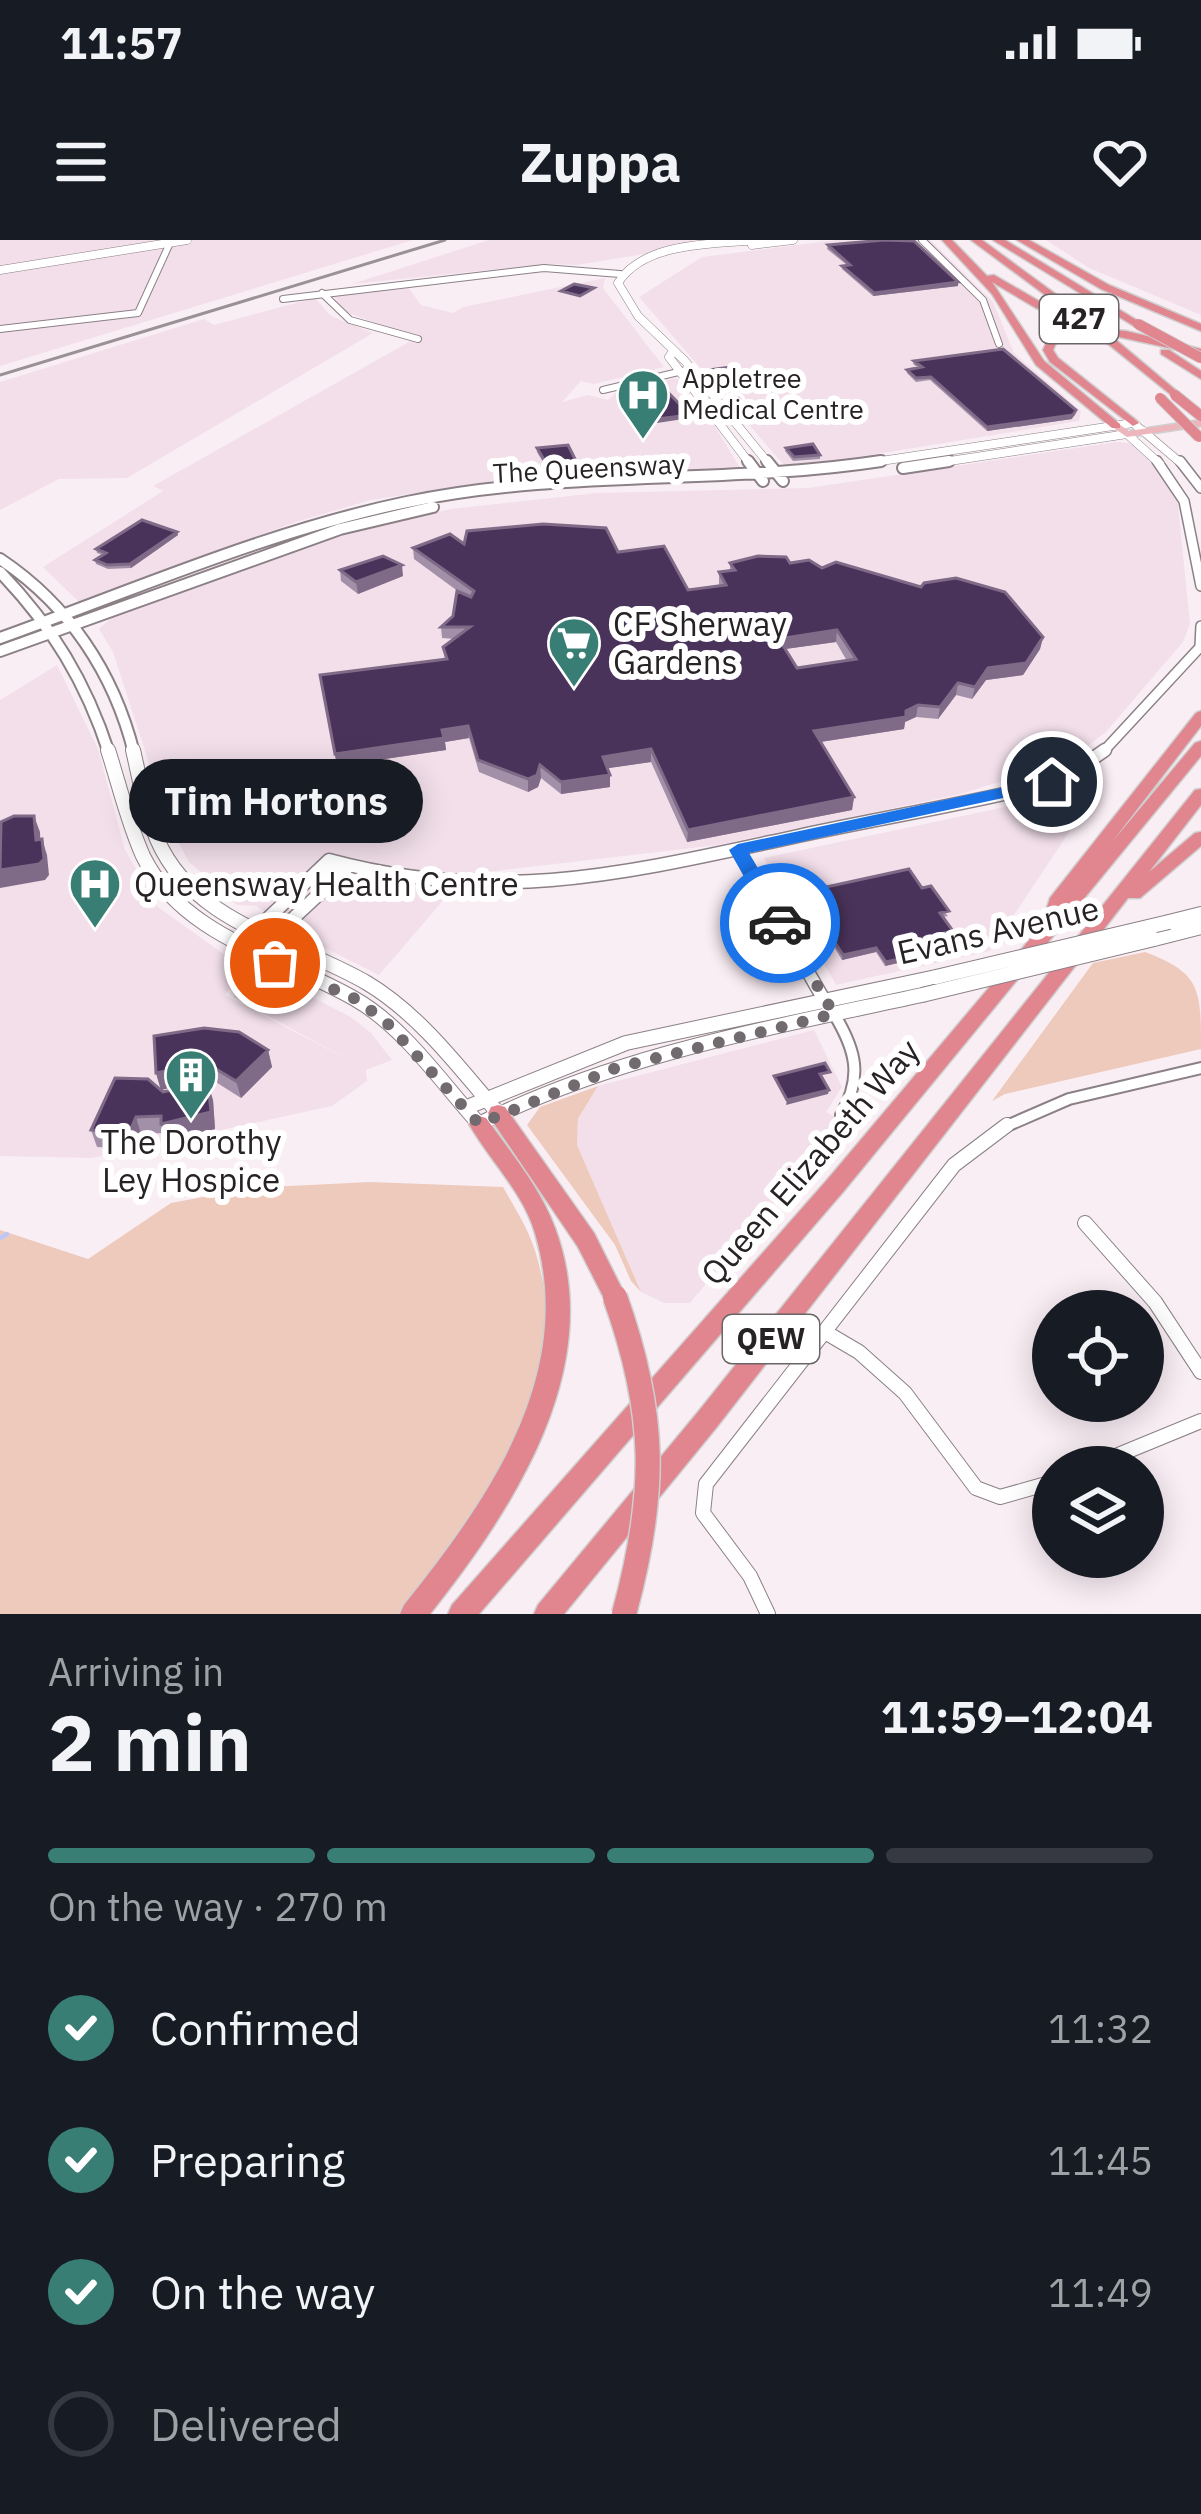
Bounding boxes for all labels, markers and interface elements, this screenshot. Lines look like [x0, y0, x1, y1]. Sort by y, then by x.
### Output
text: 11:57 [60, 13, 183, 71]
text: Zuppa [520, 127, 681, 197]
icon: menu [48, 129, 114, 195]
icon: heart [1087, 129, 1153, 195]
road number: 427 [1040, 295, 1118, 343]
place label: Appletree Medical Centre [682, 360, 864, 426]
hospital icon: Appletree Medical Centre [615, 367, 671, 441]
street label: The Queensway [492, 445, 687, 490]
place label: CF Sherway Gardens [613, 602, 787, 683]
supermarket icon: CF Sherway Gardens [546, 615, 602, 689]
pin [1001, 731, 1103, 833]
icon: home [1019, 749, 1085, 815]
callout: Tim Hortons [128, 759, 422, 843]
text: Tim Hortons [164, 775, 388, 826]
hospital icon: Queensway Health Centre [67, 856, 123, 930]
place label: Queensway Health Centre [134, 862, 519, 905]
courier [720, 863, 840, 983]
street label: Evans Avenue [893, 885, 1103, 974]
icon: car [747, 890, 813, 956]
pin [224, 912, 326, 1014]
icon: bag [242, 930, 308, 996]
street label: Queen Elizabeth Way [691, 1030, 928, 1294]
building icon: The Dorothy Ley Hospice [163, 1047, 219, 1121]
place label: The Dorothy Ley Hospice [100, 1120, 282, 1201]
map controls [1032, 1290, 1164, 1578]
button: locate [1032, 1290, 1164, 1422]
road number: QEW [723, 1315, 819, 1363]
button: layers [1032, 1446, 1164, 1578]
text: Arriving in [48, 1646, 224, 1697]
text: 11:59–12:04 [881, 1687, 1153, 1745]
text: 2 min [48, 1691, 252, 1792]
text: On the way · 270 m [48, 1881, 388, 1932]
icon: check [48, 1995, 114, 2061]
text: Confirmed [150, 1999, 361, 2057]
text: 11:32 [1048, 2003, 1153, 2054]
icon: check [48, 2127, 114, 2193]
text: Preparing [150, 2131, 345, 2189]
text: 11:45 [1048, 2135, 1153, 2186]
icon: check [48, 2259, 114, 2325]
text: On the way [150, 2263, 375, 2321]
text: 11:49 [1048, 2267, 1153, 2318]
text: Delivered [150, 2395, 342, 2453]

